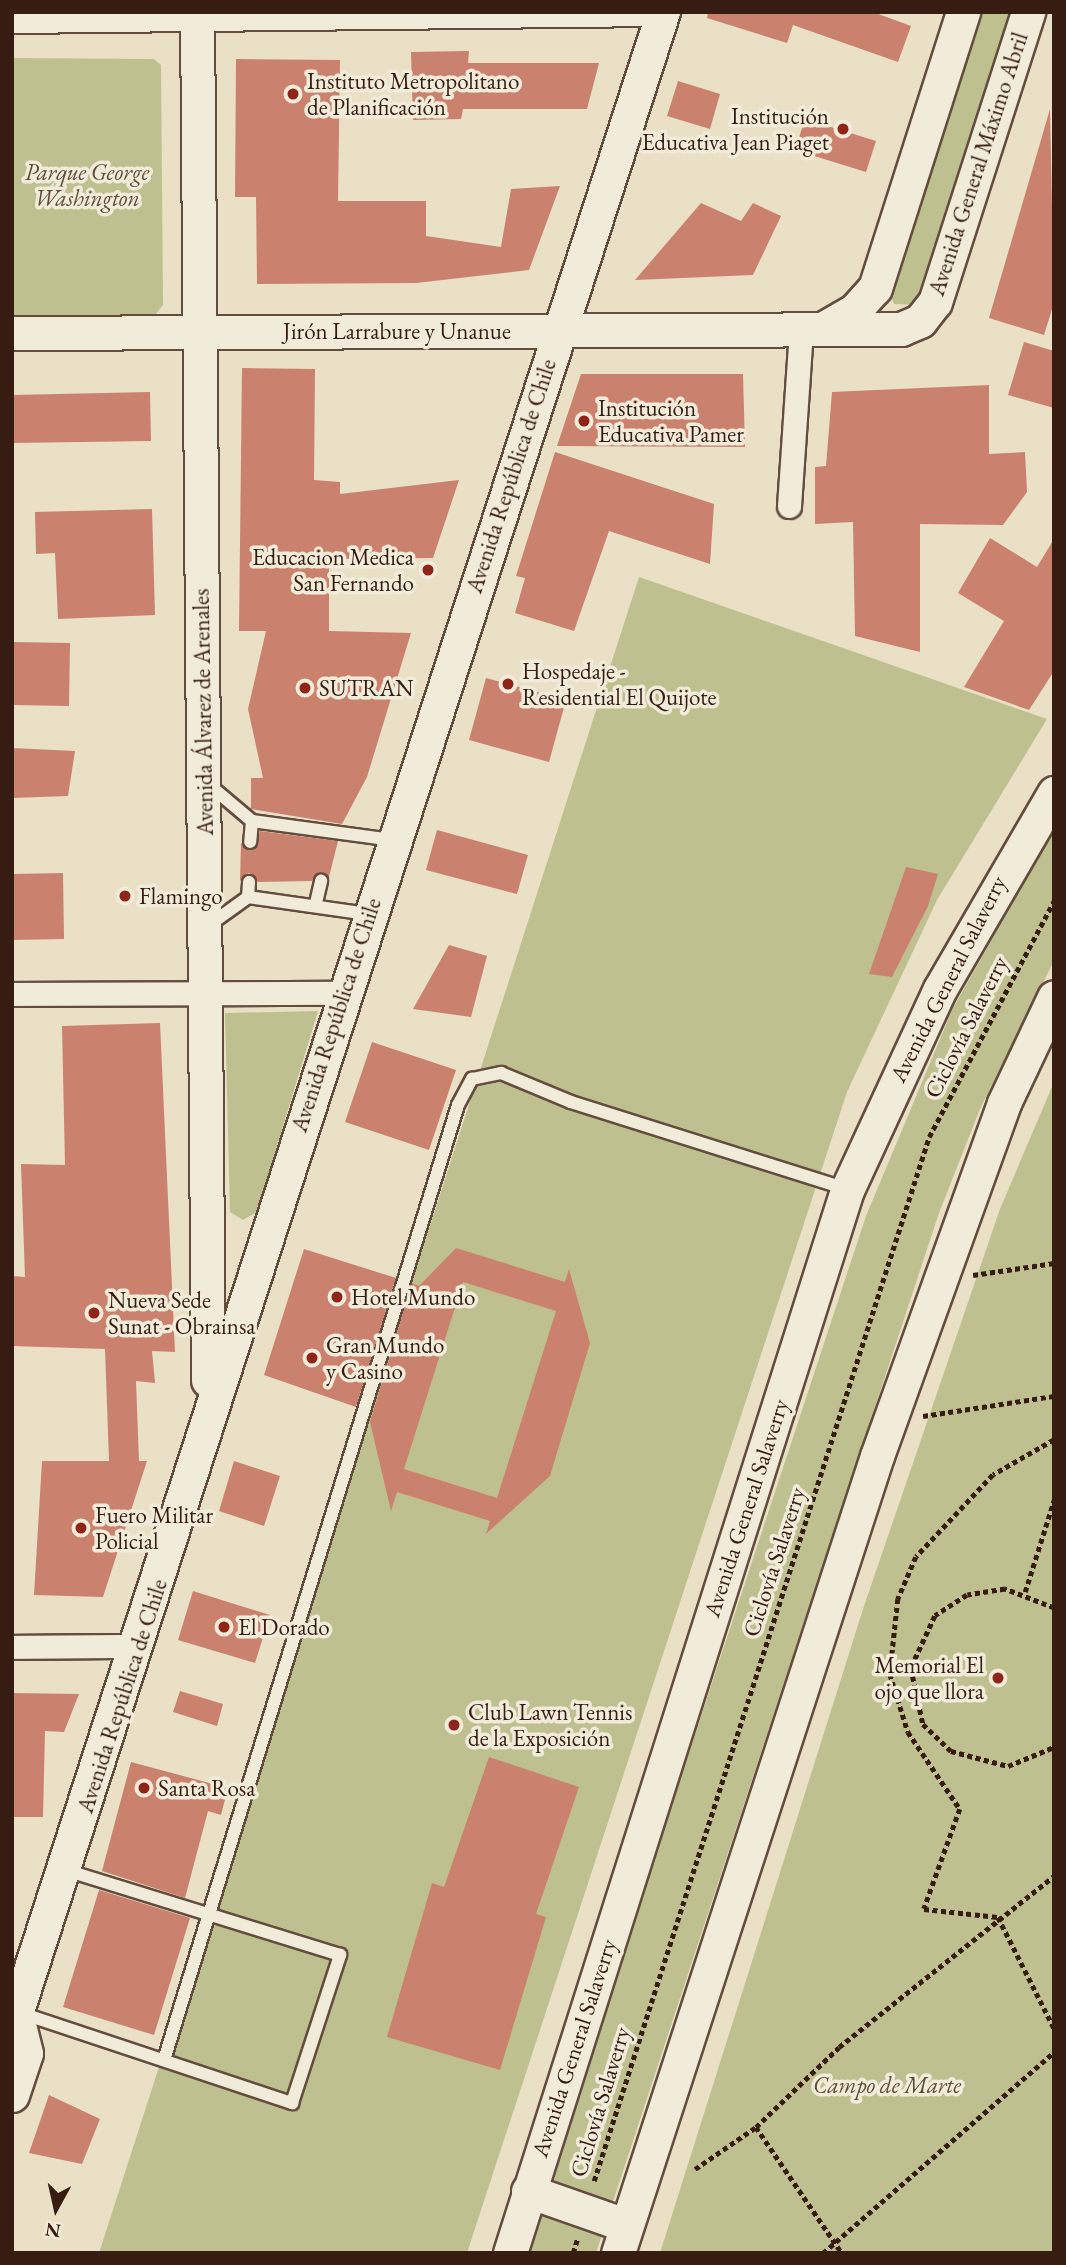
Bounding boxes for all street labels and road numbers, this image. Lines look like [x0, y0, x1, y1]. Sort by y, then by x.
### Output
street label: Avenida General Máximo Abril [922, 29, 1034, 299]
street label: Jirón Larrabure y Unanue [283, 317, 511, 345]
street label: Avenida República de Chile [460, 356, 562, 596]
street label: Avenida Álvarez de Arenales [187, 588, 219, 836]
street label: Avenida General Salaverry [884, 871, 1012, 1087]
street label: Avenida República de Chile [285, 895, 387, 1135]
street label: Ciclovía Salaverry [918, 952, 1014, 1102]
street label: Avenida General Salaverry [698, 1395, 794, 1621]
street label: Ciclovía Salaverry [737, 1484, 811, 1640]
street label: Avenida República de Chile [71, 1576, 173, 1816]
street label: Avenida General Salaverry [526, 1935, 622, 2161]
street label: Ciclovía Salaverry [564, 2024, 636, 2180]

